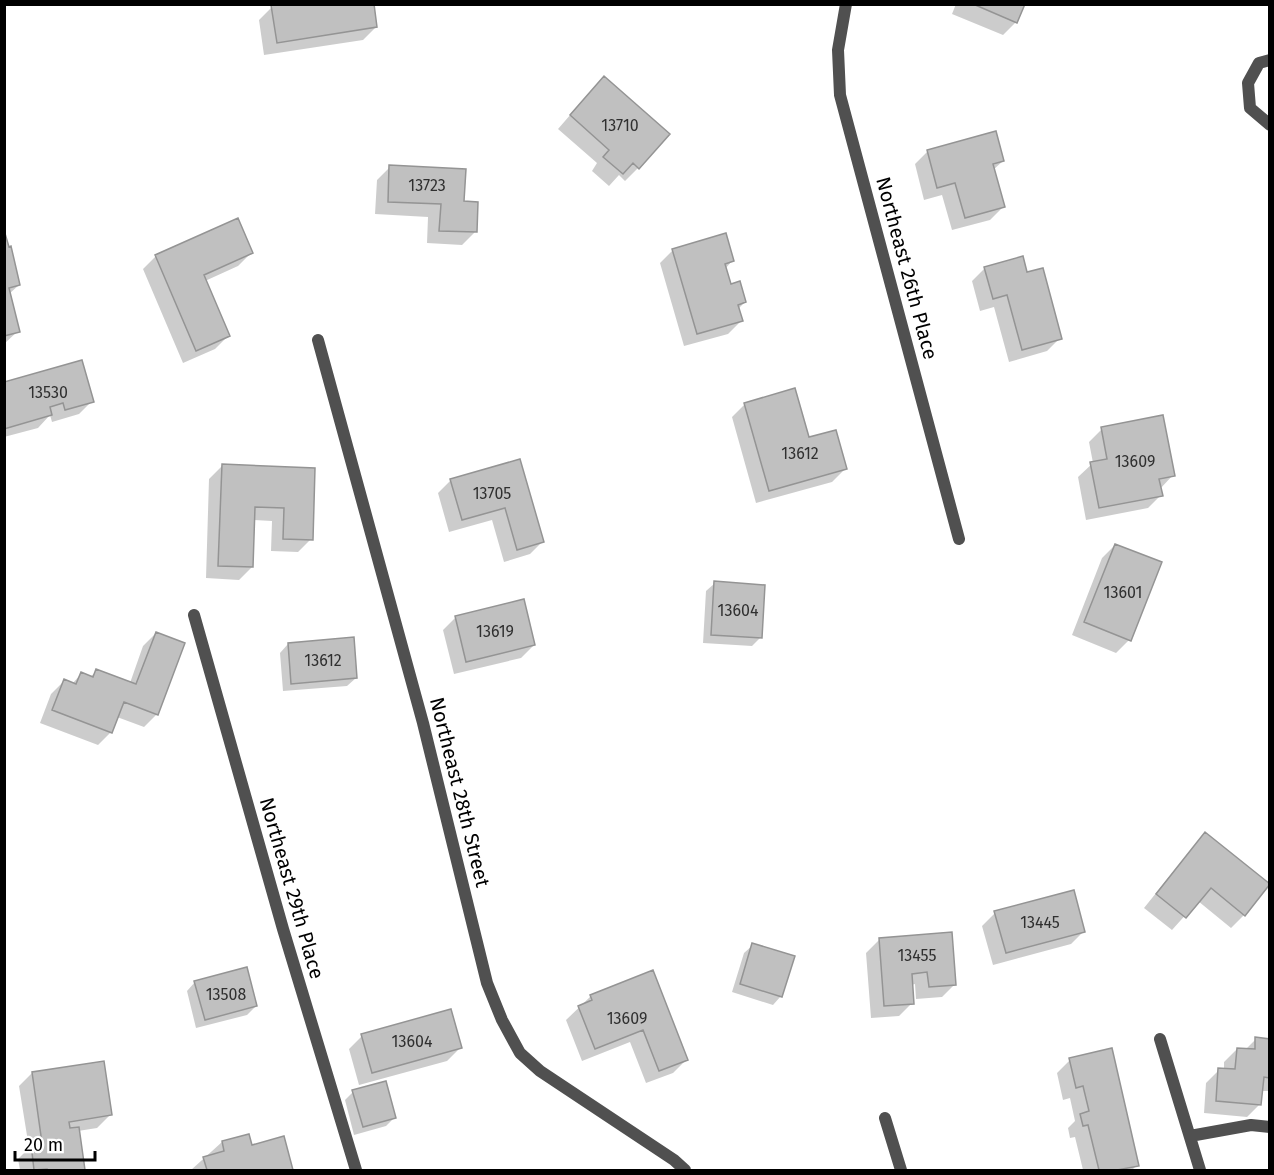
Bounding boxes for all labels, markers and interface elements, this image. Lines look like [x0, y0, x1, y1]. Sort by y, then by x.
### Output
house number: 13710 [601, 116, 639, 135]
street label: Northeast 26th Place [871, 174, 943, 362]
house number: 13723 [408, 176, 446, 195]
house number: 13530 [28, 383, 68, 402]
house number: 13612 [781, 444, 819, 463]
house number: 13609 [1115, 452, 1155, 471]
house number: 13705 [473, 484, 511, 503]
house number: 13601 [1104, 583, 1142, 602]
house number: 13604 [718, 601, 759, 620]
house number: 13619 [476, 622, 514, 641]
house number: 13612 [304, 651, 342, 670]
street label: Northeast 28th Street [425, 695, 495, 890]
street label: Northeast 29th Place [255, 794, 329, 982]
house number: 13445 [1020, 913, 1060, 932]
house number: 13455 [897, 946, 937, 965]
house number: 13508 [206, 985, 247, 1004]
house number: 13609 [607, 1009, 647, 1028]
house number: 13604 [392, 1032, 433, 1051]
scale bar [15, 1124, 94, 1162]
text: 20 m [24, 1134, 63, 1156]

